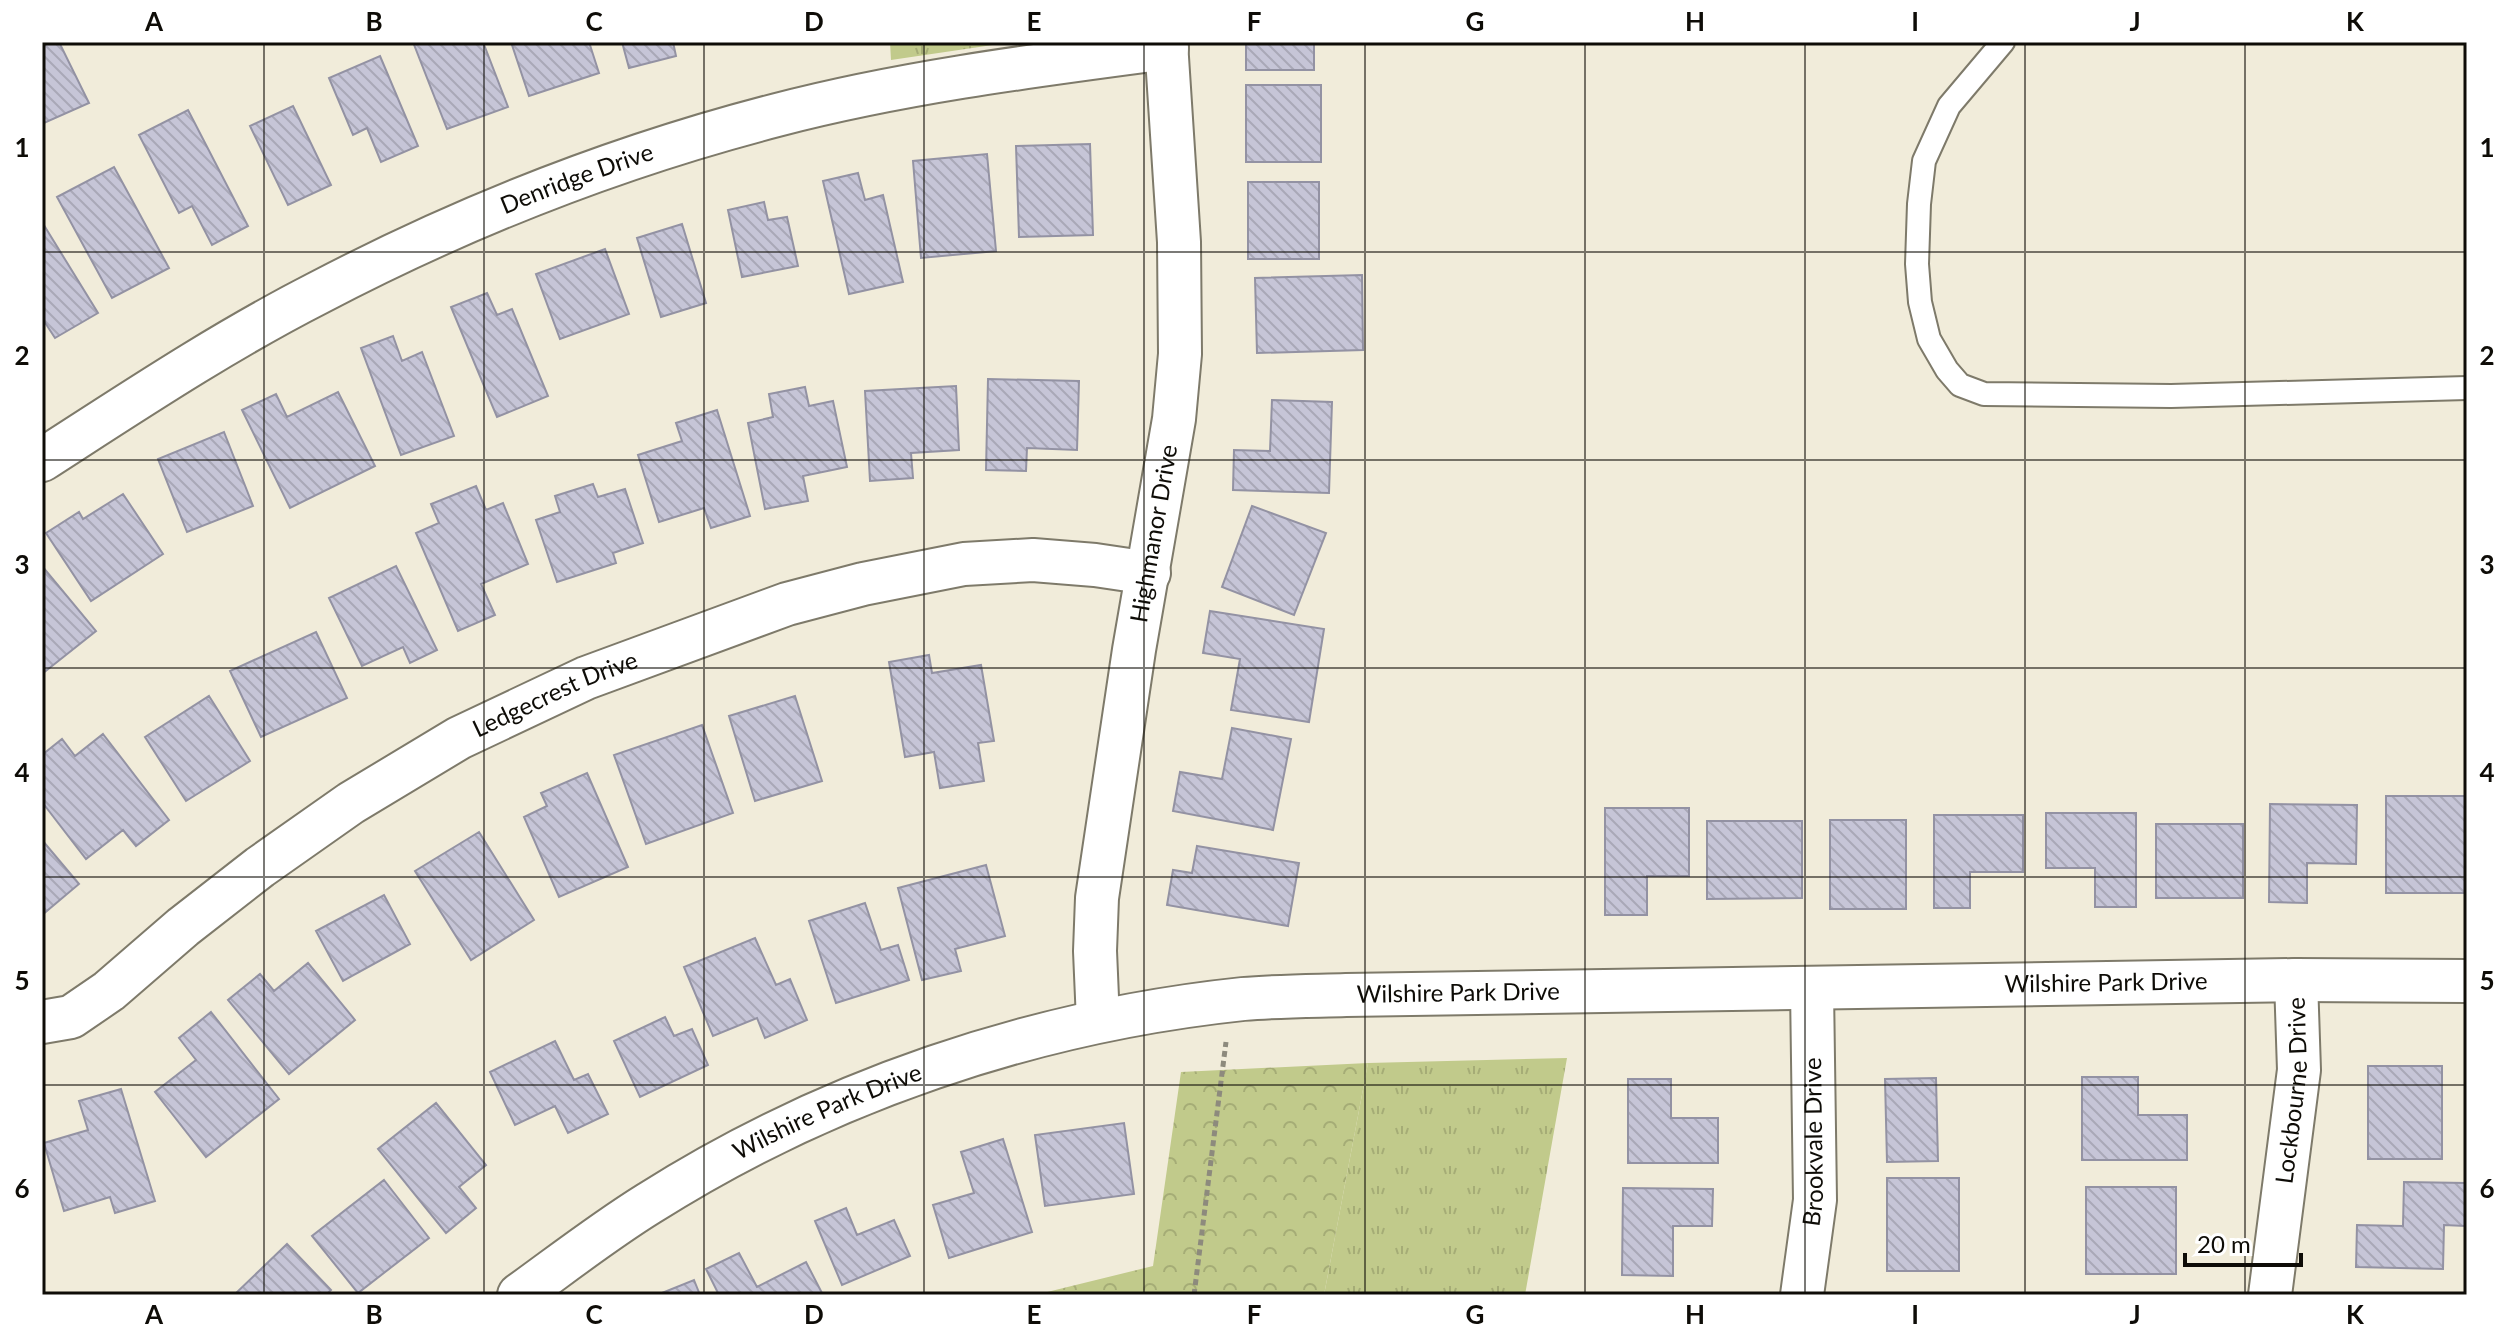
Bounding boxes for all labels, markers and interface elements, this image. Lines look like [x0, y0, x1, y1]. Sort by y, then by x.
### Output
text: A [144, 5, 164, 37]
text: B [365, 5, 383, 37]
text: C [585, 5, 603, 37]
text: D [804, 5, 824, 37]
text: E [1027, 5, 1041, 37]
text: F [1247, 5, 1261, 37]
text: G [1466, 5, 1484, 37]
text: H [1685, 5, 1705, 37]
text: I [1911, 5, 1919, 37]
text: J [2129, 5, 2141, 37]
text: K [2346, 5, 2365, 37]
text: 1 [14, 131, 30, 163]
text: 1 [2479, 131, 2495, 163]
street label: Denridge Drive [496, 136, 656, 219]
text: 2 [14, 339, 30, 371]
text: 2 [2479, 339, 2495, 371]
street label: Highmanor Drive [1123, 442, 1182, 625]
text: 3 [14, 548, 30, 580]
text: 3 [2479, 548, 2495, 580]
street label: Ledgecrest Drive [468, 644, 641, 742]
text: 4 [14, 756, 30, 788]
text: 4 [2479, 756, 2495, 788]
text: 5 [14, 964, 30, 996]
text: 5 [2479, 964, 2495, 996]
street label: Wilshire Park Drive [2004, 965, 2208, 998]
street label: Wilshire Park Drive [1356, 976, 1560, 1008]
street label: Lockbourne Drive [2268, 997, 2312, 1185]
street label: Wilshire Park Drive [727, 1057, 925, 1165]
street label: Brookvale Drive [1796, 1057, 1828, 1228]
text: 6 [14, 1172, 30, 1204]
text: 6 [2479, 1172, 2495, 1204]
scale bar [2185, 1217, 2301, 1267]
text: 20 m [2197, 1229, 2251, 1258]
text: A [144, 1298, 164, 1330]
text: B [365, 1298, 383, 1330]
text: C [585, 1298, 603, 1330]
text: D [804, 1298, 824, 1330]
text: E [1027, 1298, 1041, 1330]
text: F [1247, 1298, 1261, 1330]
text: G [1466, 1298, 1484, 1330]
text: H [1685, 1298, 1705, 1330]
text: I [1911, 1298, 1919, 1330]
text: J [2129, 1298, 2141, 1330]
text: K [2346, 1298, 2365, 1330]

